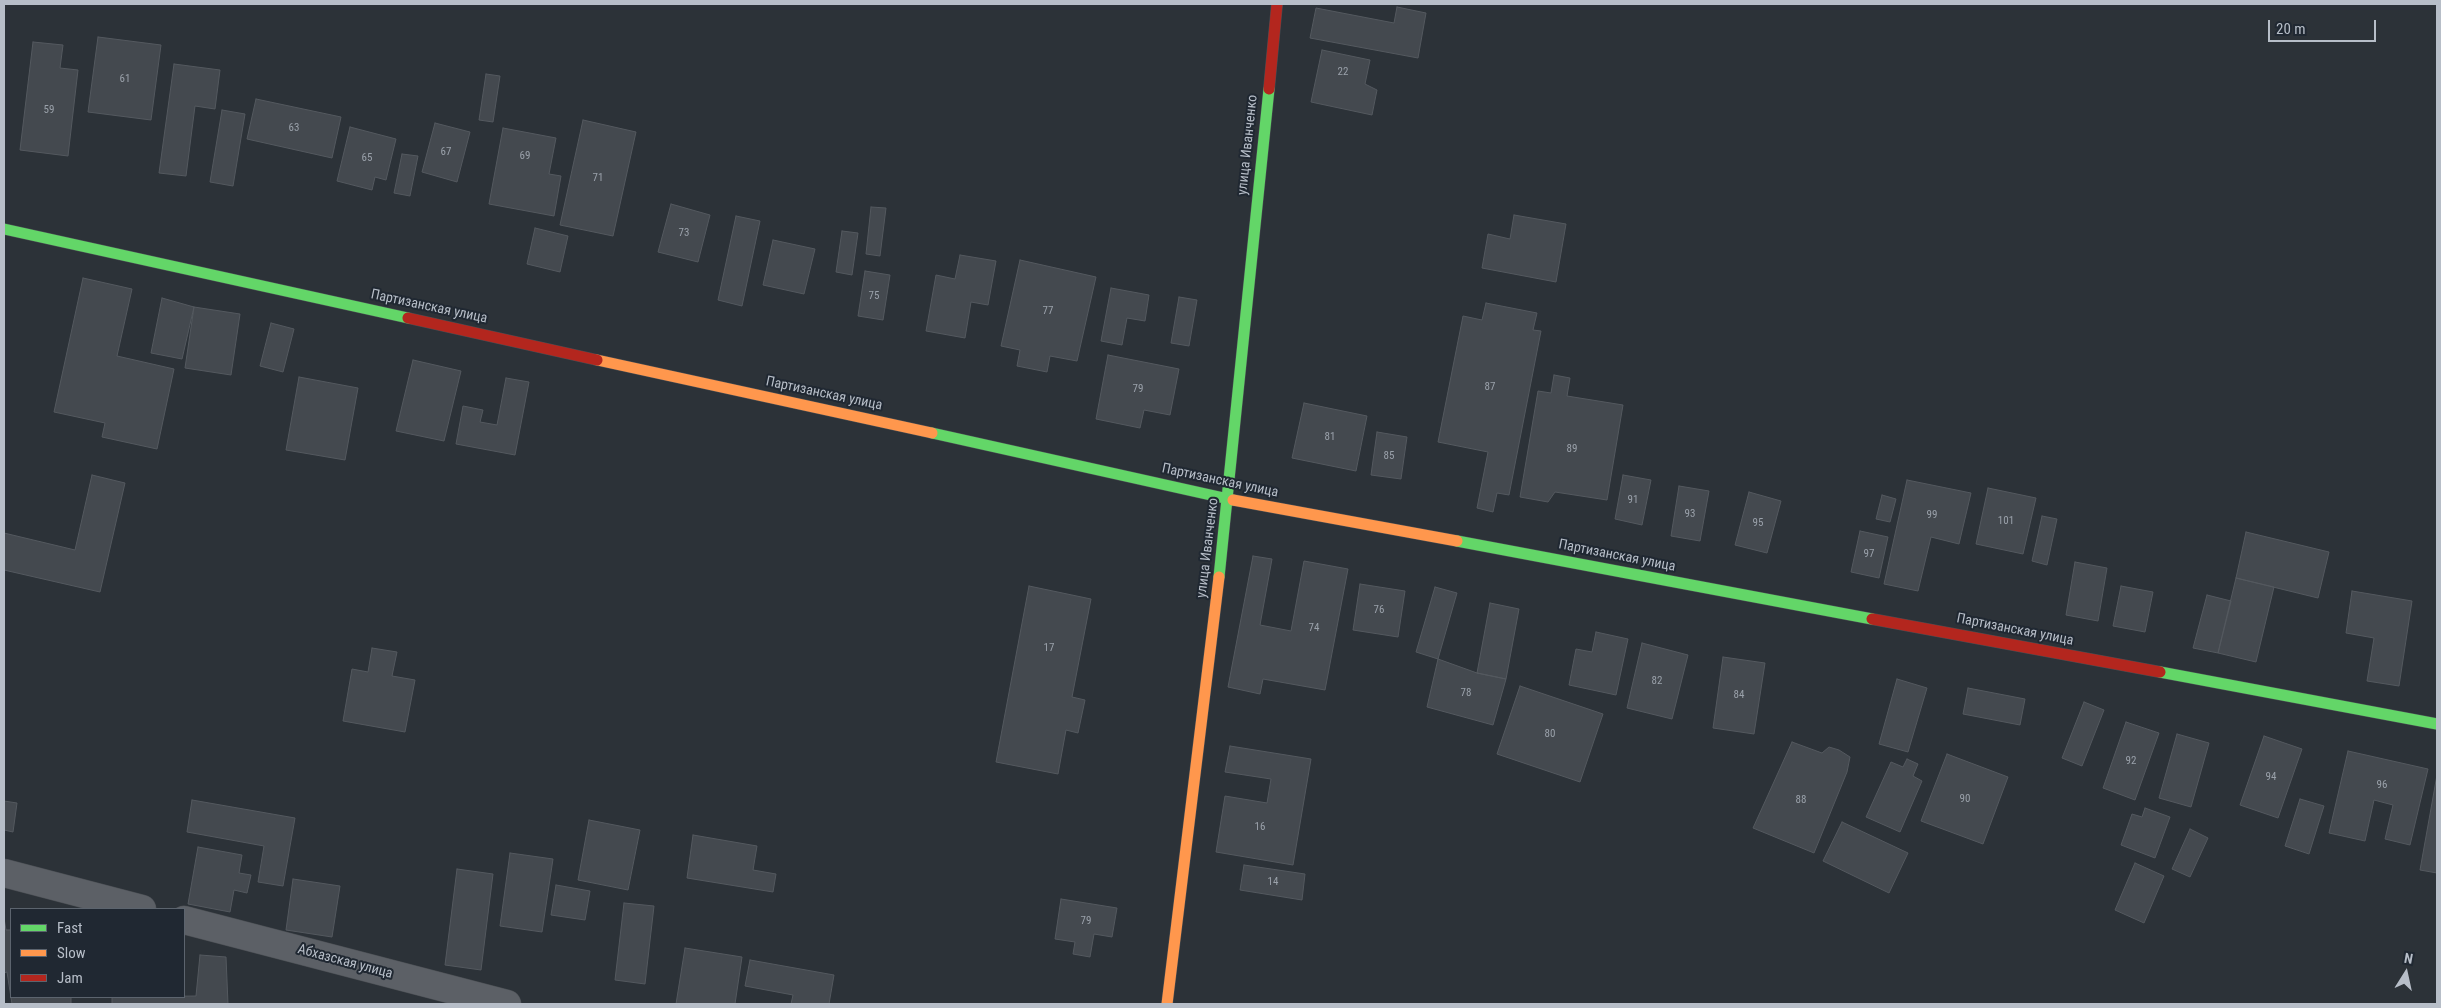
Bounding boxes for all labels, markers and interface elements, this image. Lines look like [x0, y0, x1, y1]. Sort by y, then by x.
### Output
scale bar [2271, 10, 2378, 42]
text: 20 m [2276, 20, 2306, 38]
house number: 22 [1338, 65, 1348, 79]
house number: 61 [120, 72, 130, 86]
street label: улица Иванченко [1234, 94, 1262, 196]
house number: 59 [44, 103, 54, 117]
house number: 63 [289, 121, 299, 135]
house number: 67 [441, 145, 451, 159]
house number: 69 [520, 149, 530, 163]
house number: 65 [362, 151, 372, 165]
house number: 71 [593, 171, 603, 185]
house number: 73 [679, 226, 689, 240]
street label: Партизанская улица [369, 286, 489, 328]
house number: 75 [869, 289, 879, 303]
house number: 77 [1043, 304, 1053, 318]
street label: Партизанская улица [764, 373, 884, 415]
house number: 87 [1485, 380, 1495, 394]
house number: 79 [1133, 382, 1143, 396]
house number: 81 [1325, 430, 1335, 444]
house number: 89 [1567, 442, 1577, 456]
house number: 85 [1384, 449, 1394, 463]
street label: Партизанская улица [1160, 460, 1280, 502]
house number: 91 [1628, 493, 1638, 507]
street label: улица Иванченко [1194, 497, 1222, 599]
house number: 93 [1685, 507, 1695, 521]
house number: 99 [1927, 508, 1937, 522]
house number: 101 [1998, 514, 2014, 528]
house number: 95 [1753, 516, 1763, 530]
street label: Партизанская улица [1557, 536, 1677, 576]
house number: 97 [1864, 547, 1874, 561]
house number: 76 [1374, 603, 1384, 617]
street label: Партизанская улица [1955, 610, 2075, 650]
house number: 74 [1309, 621, 1319, 635]
house number: 17 [1044, 641, 1054, 655]
house number: 82 [1652, 674, 1662, 688]
house number: 78 [1461, 686, 1471, 700]
house number: 84 [1734, 688, 1744, 702]
house number: 80 [1545, 727, 1555, 741]
house number: 92 [2126, 754, 2136, 768]
house number: 94 [2266, 770, 2276, 784]
house number: 96 [2377, 778, 2387, 792]
house number: 90 [1960, 792, 1970, 806]
house number: 88 [1796, 793, 1806, 807]
house number: 16 [1255, 820, 1265, 834]
house number: 14 [1268, 875, 1278, 889]
legend [10, 908, 185, 998]
house number: 79 [1081, 914, 1091, 928]
text: Fast [57, 919, 82, 937]
street label: Абхазская улица [296, 941, 394, 983]
text: Slow [57, 944, 86, 962]
north arrow [2381, 948, 2431, 998]
text: N [2403, 950, 2414, 967]
text: Jam [57, 969, 83, 987]

